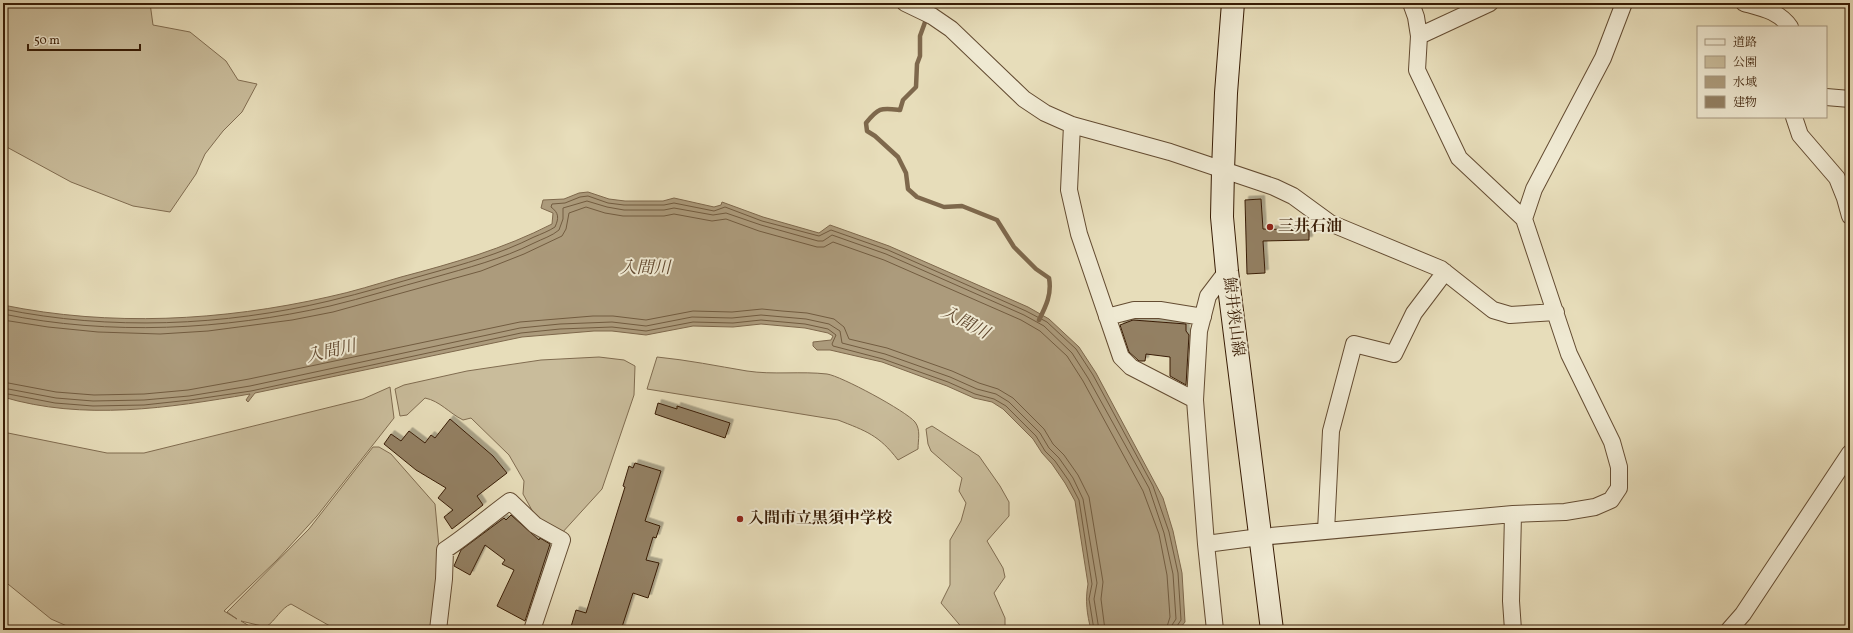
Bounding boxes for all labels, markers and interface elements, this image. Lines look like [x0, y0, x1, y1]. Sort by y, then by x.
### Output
scale bar [28, 26, 140, 52]
legend [1697, 26, 1827, 118]
text: 50 m [34, 33, 60, 49]
text: 道路 [1733, 35, 1757, 51]
text: 公園 [1733, 55, 1757, 71]
text: 水域 [1733, 75, 1757, 91]
text: 建物 [1733, 95, 1757, 111]
place label: 三井石油 [1278, 216, 1342, 238]
marker: 三井石油 [1265, 222, 1275, 232]
water label: 入間川 [620, 257, 672, 280]
street label: 鯨井狭山線 [1217, 276, 1249, 358]
water label: 入間川 [937, 301, 995, 346]
water label: 入間川 [304, 335, 360, 369]
place label: 入間市立黒須中学校 [748, 508, 893, 530]
marker: 入間市立黒須中学校 [735, 514, 745, 524]

